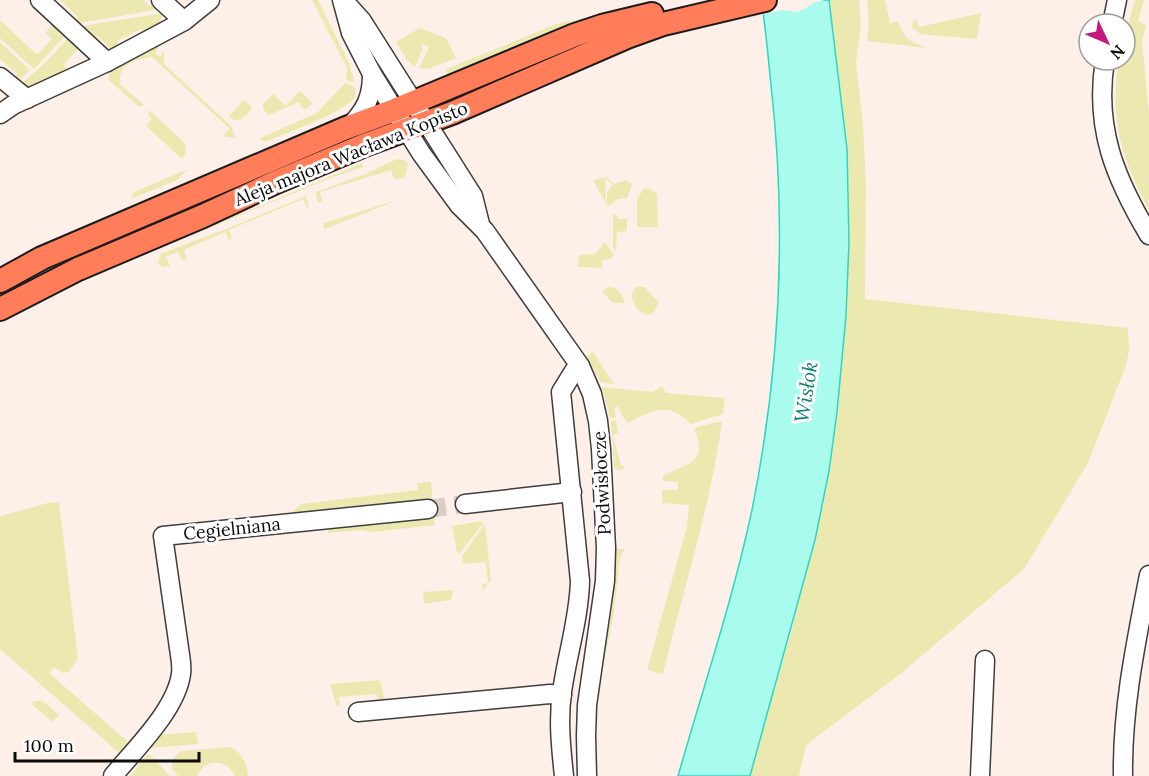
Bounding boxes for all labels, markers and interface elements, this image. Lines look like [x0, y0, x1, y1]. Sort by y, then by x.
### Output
north arrow [1077, 12, 1137, 72]
text: N [1106, 41, 1129, 64]
street label: Aleja majora Wacława Kopisto [230, 96, 471, 211]
water label: Wisłok [788, 360, 823, 424]
street label: Podwisłocze [587, 430, 616, 536]
street label: Cegielniana [182, 512, 282, 545]
scale bar [15, 725, 200, 763]
text: 100 m [24, 734, 74, 757]

